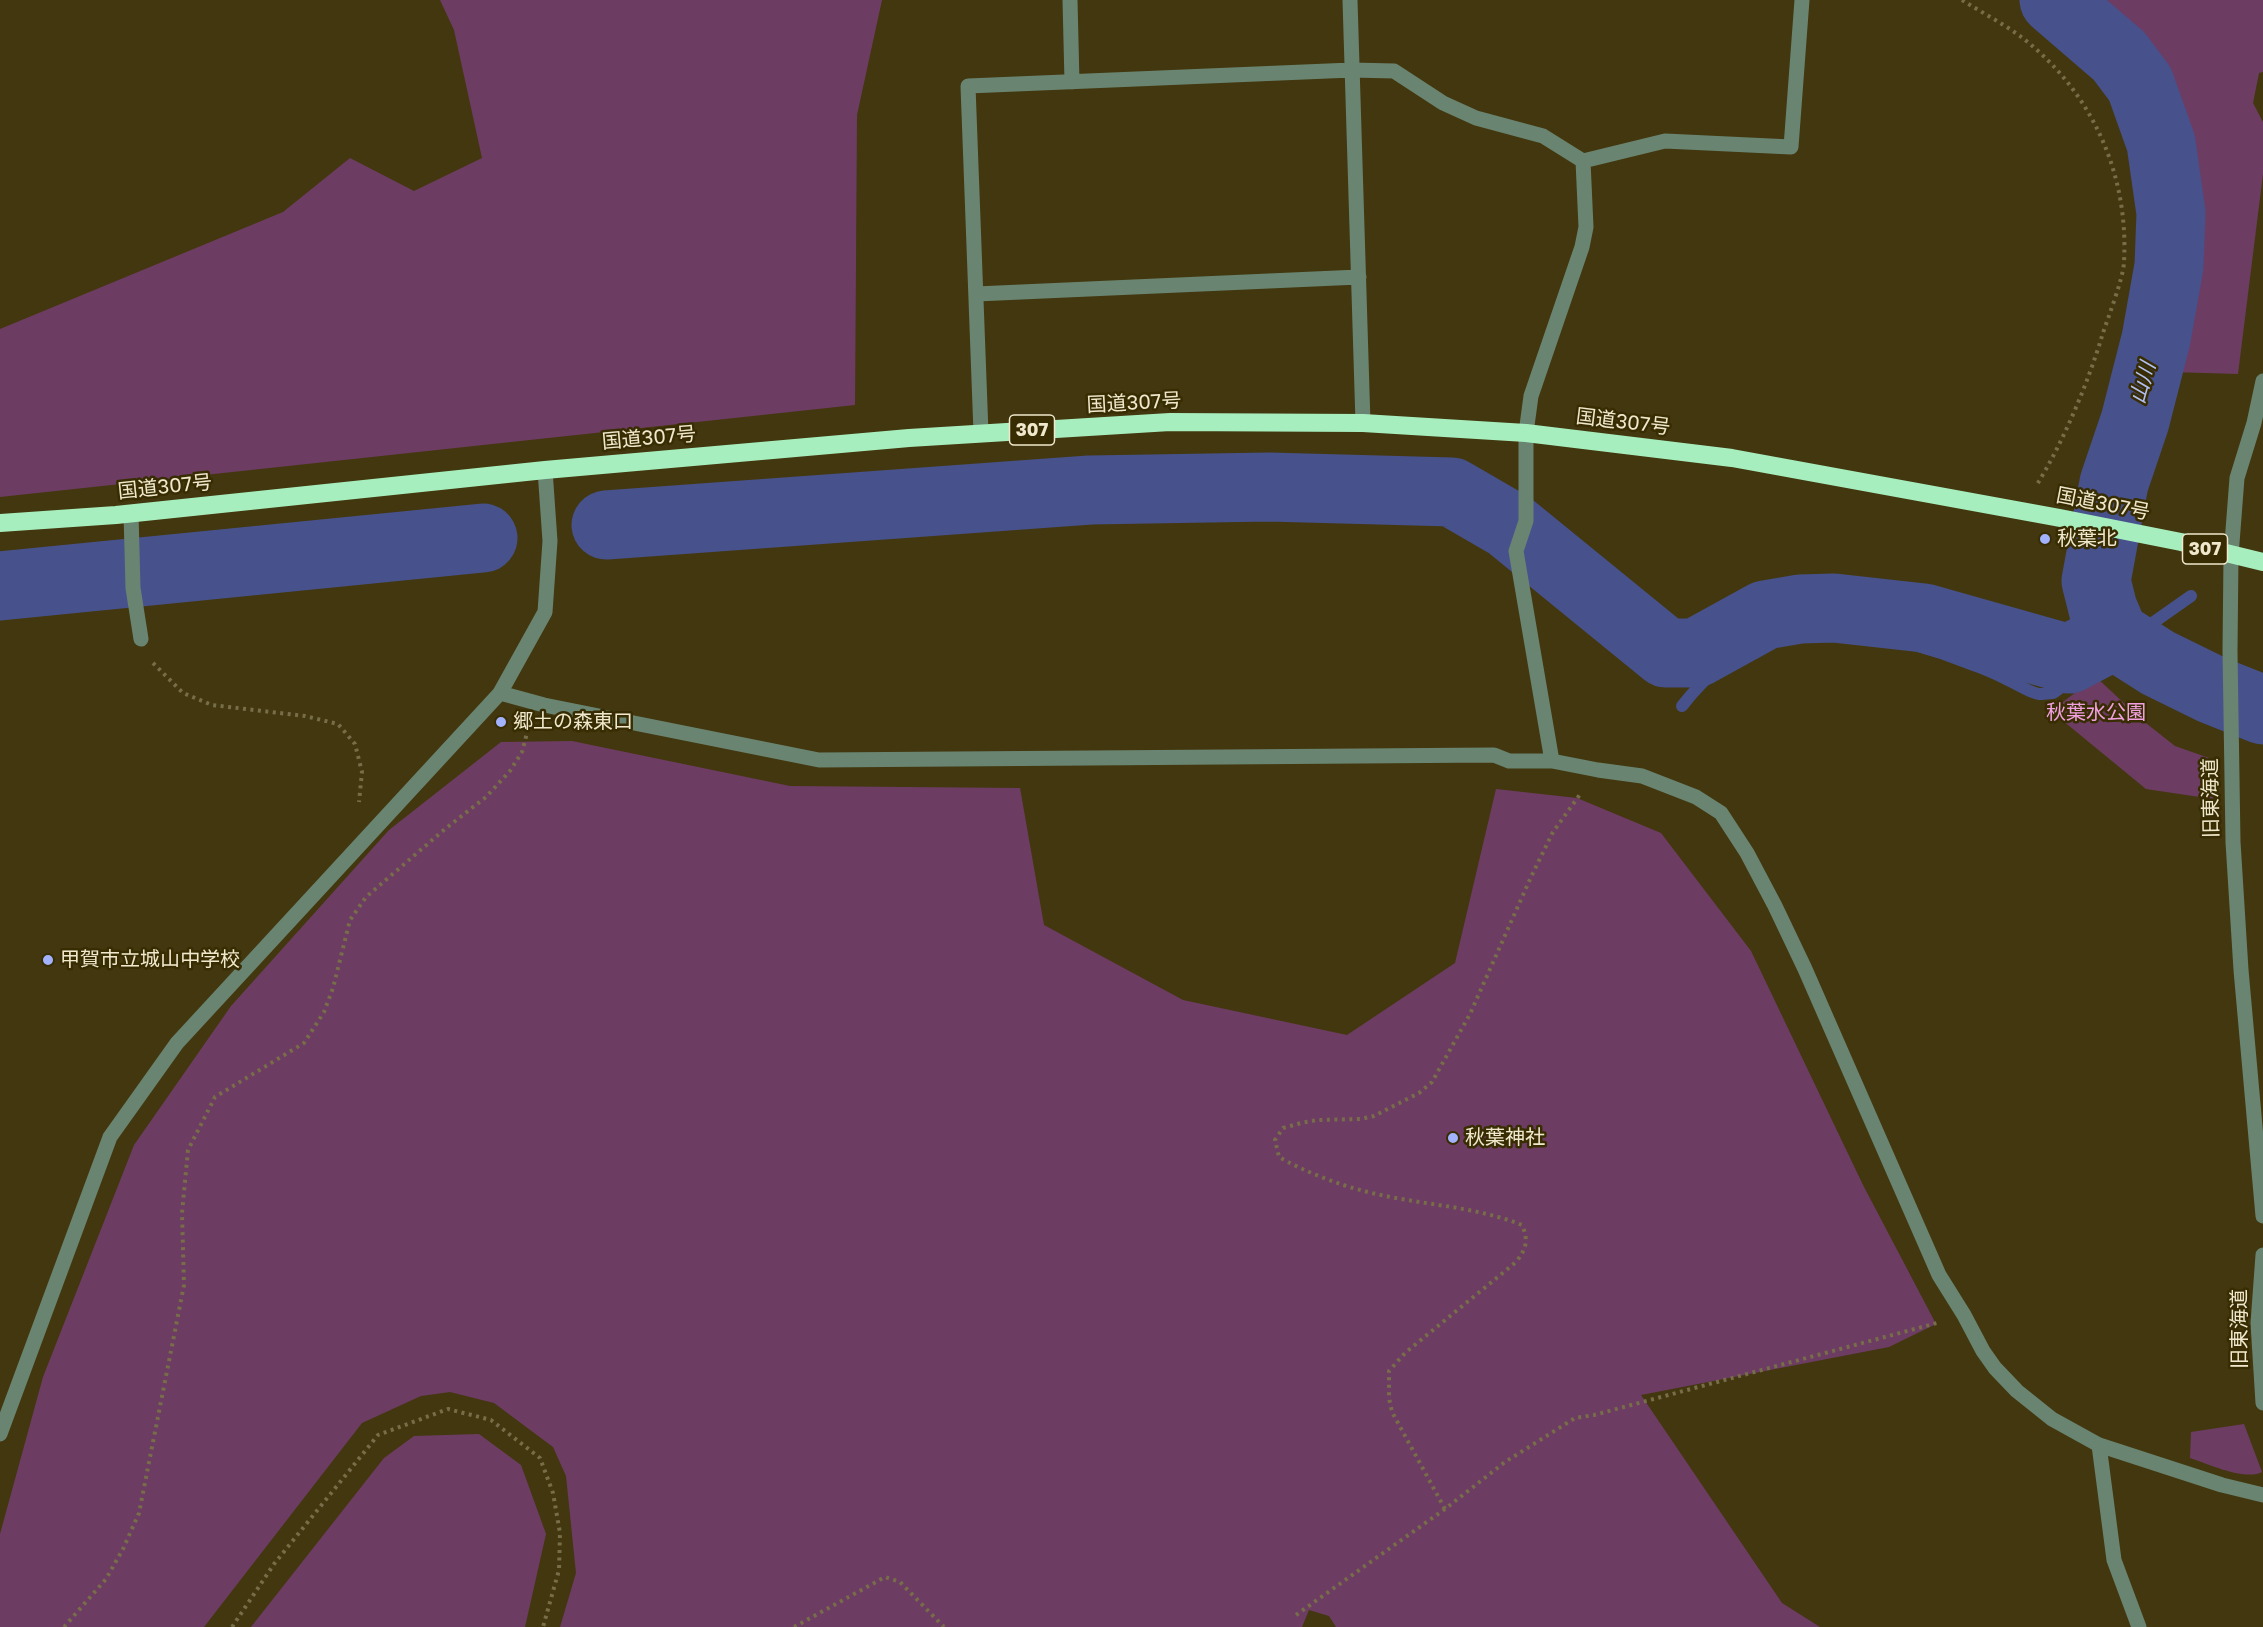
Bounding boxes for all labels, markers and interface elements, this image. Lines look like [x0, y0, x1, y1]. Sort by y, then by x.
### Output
water label: 山川 [2125, 359, 2161, 407]
street label: 国道307号 [1086, 389, 1182, 417]
street label: 国道307号 [1575, 404, 1671, 440]
road number: 307 [1010, 415, 1054, 445]
street label: 国道307号 [601, 422, 697, 454]
street label: 国道307号 [117, 470, 213, 504]
street label: 国道307号 [2054, 483, 2152, 525]
place label: 秋葉北 [2057, 527, 2117, 551]
marker: 秋葉北 [2038, 532, 2052, 546]
road number: 307 [2182, 534, 2228, 564]
park label: 秋葉水公園 [2046, 701, 2146, 725]
place label: 郷土の森東口 [513, 710, 633, 734]
marker: 郷土の森東口 [494, 715, 508, 729]
street label: 旧東海道 [2198, 758, 2224, 838]
place label: 甲賀市立城山中学校 [60, 948, 240, 972]
marker: 甲賀市立城山中学校 [41, 953, 55, 967]
place label: 秋葉神社 [1465, 1126, 1545, 1150]
marker: 秋葉神社 [1446, 1131, 1460, 1145]
street label: 旧東海道 [2228, 1289, 2252, 1369]

